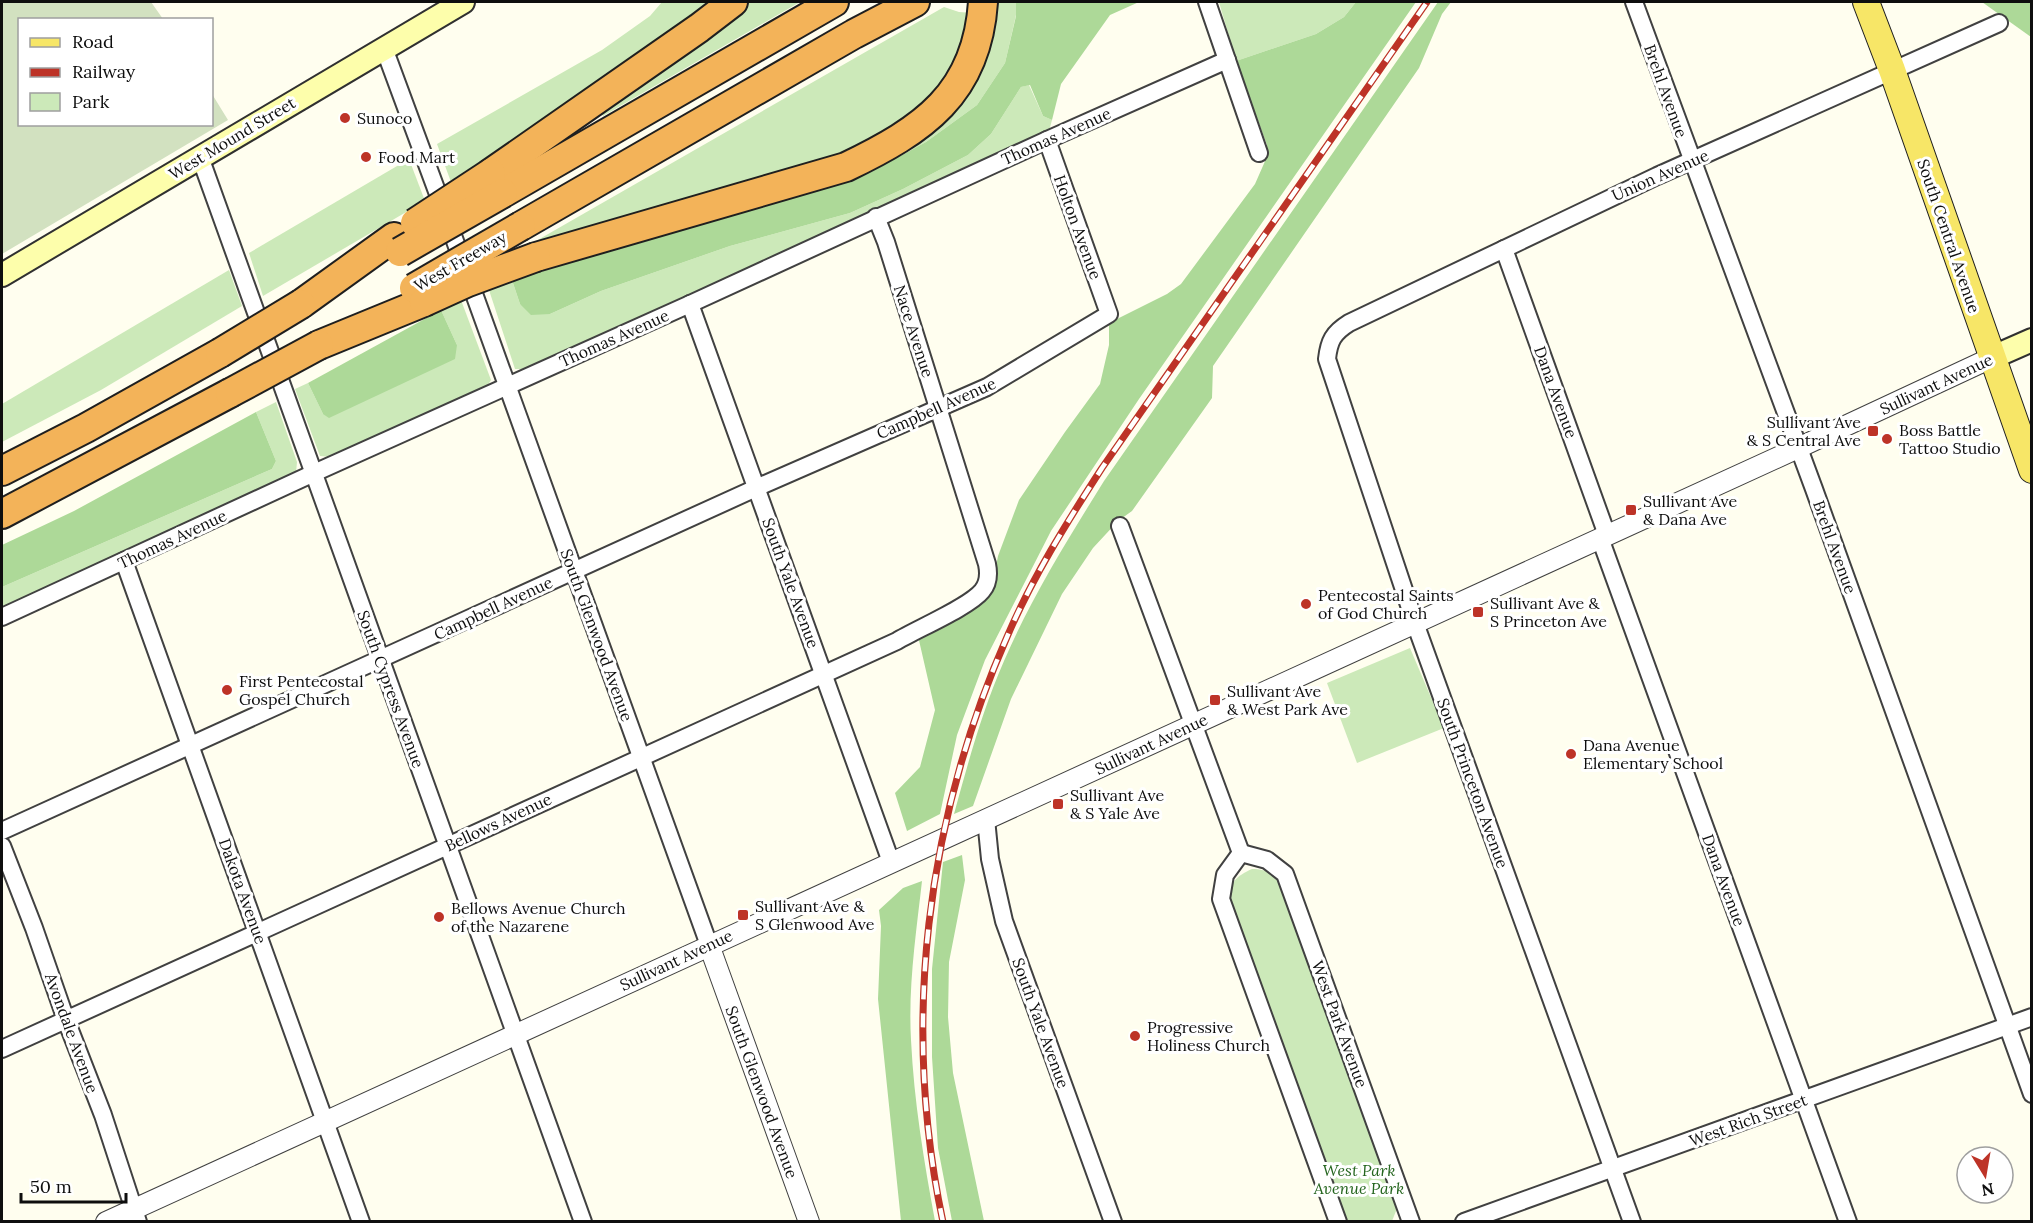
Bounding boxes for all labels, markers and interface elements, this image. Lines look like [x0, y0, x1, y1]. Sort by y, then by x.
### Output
legend [18, 18, 213, 126]
text: Road [72, 30, 114, 53]
street label: Brehl Avenue [1640, 42, 1692, 141]
text: Railway [72, 60, 136, 83]
text: Park [72, 90, 110, 113]
street label: West Mound Street [165, 92, 300, 184]
street label: Thomas Avenue [998, 103, 1114, 169]
place label: Sunoco [357, 108, 412, 128]
marker: Sunoco [338, 111, 352, 125]
street label: Union Avenue [1609, 145, 1712, 205]
place label: Food Mart [378, 147, 456, 167]
marker: Food Mart [359, 150, 373, 164]
street label: South Central Avenue [1913, 156, 1985, 316]
street label: Holton Avenue [1050, 172, 1106, 282]
street label: West Freeway [410, 226, 510, 296]
street label: Nace Avenue [890, 282, 938, 380]
street label: Thomas Avenue [556, 305, 672, 371]
street label: Dana Avenue [1530, 343, 1582, 441]
street label: Sullivant Avenue [1876, 349, 1996, 419]
street label: Campbell Avenue [873, 373, 999, 443]
place label: Sullivant Ave & S Central Ave [1747, 412, 1861, 450]
place label: Boss Battle Tattoo Studio [1899, 420, 2001, 458]
marker: Sullivant Ave & S Central Ave [1866, 424, 1880, 438]
marker: Boss Battle Tattoo Studio [1880, 432, 1894, 446]
place label: Sullivant Ave & Dana Ave [1643, 491, 1738, 529]
street label: Brehl Avenue [1809, 498, 1861, 597]
marker: Sullivant Ave & Dana Ave [1624, 503, 1638, 517]
street label: Thomas Avenue [114, 505, 230, 573]
street label: South Yale Avenue [758, 515, 824, 651]
street label: South Glenwood Avenue [556, 546, 638, 724]
street label: Campbell Avenue [431, 572, 556, 644]
place label: Pentecostal Saints of God Church [1318, 585, 1454, 623]
place label: Sullivant Ave & S Princeton Ave [1490, 593, 1607, 631]
marker: Pentecostal Saints of God Church [1299, 597, 1313, 611]
marker: Sullivant Ave & S Princeton Ave [1471, 605, 1485, 619]
street label: South Cypress Avenue [353, 608, 429, 771]
place label: First Pentecostal Gospel Church [239, 671, 363, 709]
place label: Sullivant Ave & West Park Ave [1227, 681, 1348, 719]
marker: First Pentecostal Gospel Church [220, 683, 234, 697]
marker: Sullivant Ave & West Park Ave [1208, 693, 1222, 707]
street label: South Princeton Avenue [1433, 695, 1513, 871]
street label: Sullivant Avenue [1091, 709, 1211, 779]
place label: Dana Avenue Elementary School [1583, 735, 1723, 773]
marker: Dana Avenue Elementary School [1564, 747, 1578, 761]
place label: Sullivant Ave & S Yale Ave [1070, 785, 1165, 823]
street label: Bellows Avenue [442, 788, 555, 855]
marker: Sullivant Ave & S Yale Ave [1051, 797, 1065, 811]
street label: Dana Avenue [1698, 831, 1750, 929]
street label: Dakota Avenue [215, 835, 271, 947]
place label: Sullivant Ave & S Glenwood Ave [755, 896, 875, 934]
place label: Bellows Avenue Church of the Nazarene [451, 898, 626, 936]
marker: Sullivant Ave & S Glenwood Ave [736, 908, 750, 922]
marker: Bellows Avenue Church of the Nazarene [432, 910, 446, 924]
street label: Sullivant Avenue [616, 925, 736, 995]
street label: South Yale Avenue [1008, 955, 1074, 1091]
street label: West Park Avenue [1308, 958, 1372, 1090]
street label: Avondale Avenue [41, 969, 103, 1096]
street label: South Glenwood Avenue [721, 1003, 803, 1181]
place label: Progressive Holiness Church [1147, 1017, 1270, 1055]
marker: Progressive Holiness Church [1128, 1029, 1142, 1043]
street label: West Rich Street [1686, 1089, 1810, 1151]
north arrow [1955, 1145, 2015, 1205]
park label: West Park Avenue Park [1313, 1160, 1404, 1198]
scale bar [21, 1166, 126, 1204]
text: 50 m [30, 1175, 72, 1198]
text: N [1980, 1179, 1996, 1201]

